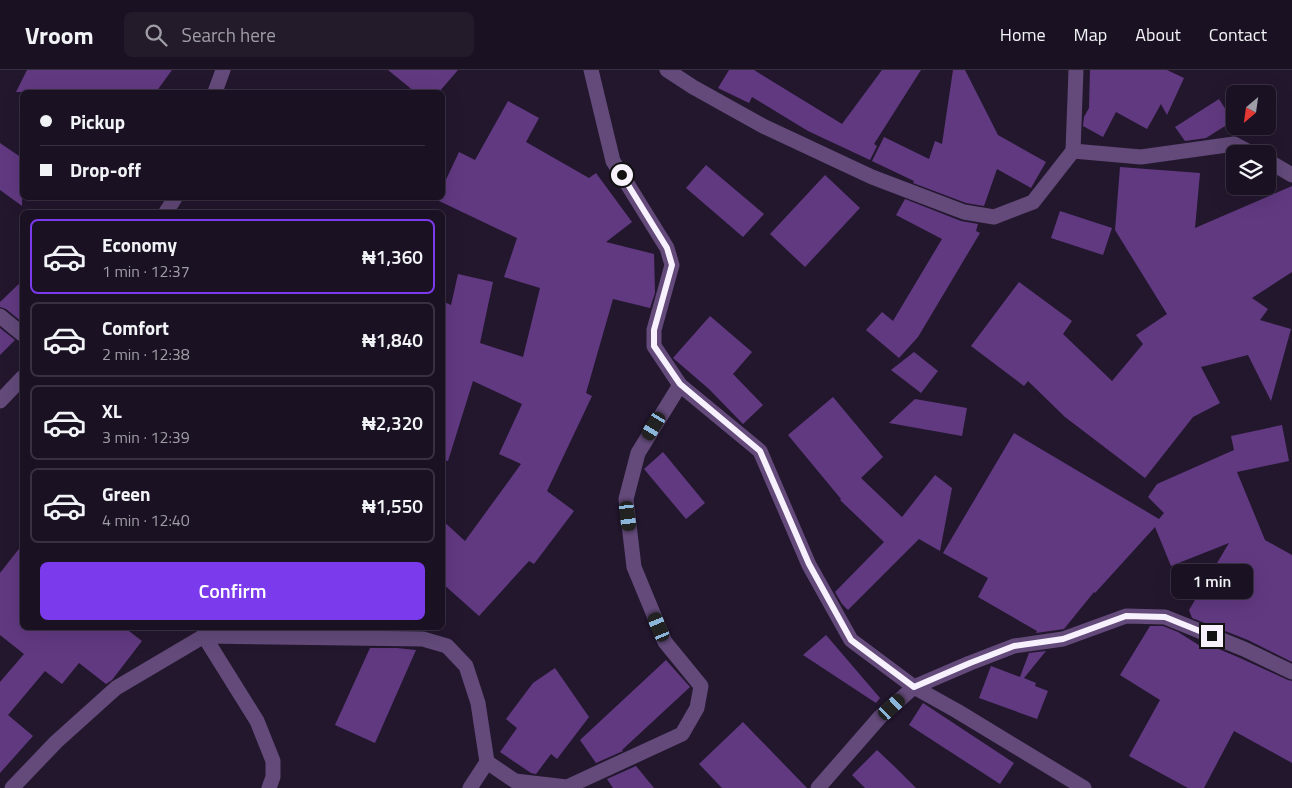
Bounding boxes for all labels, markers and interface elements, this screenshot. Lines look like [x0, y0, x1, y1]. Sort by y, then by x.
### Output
search box [124, 12, 474, 57]
text: Vroom [25, 17, 94, 53]
text: Search here [182, 20, 276, 49]
icon: search [142, 21, 170, 49]
text: Home [1000, 21, 1046, 48]
text: Map [1074, 21, 1107, 48]
text: About [1135, 21, 1181, 48]
text: Contact [1209, 21, 1267, 48]
north arrow [1226, 85, 1276, 135]
map controls [1226, 85, 1276, 195]
text: Pickup [70, 107, 125, 136]
button: layers [1226, 145, 1276, 195]
text: Drop-off [70, 155, 141, 184]
route start [611, 164, 633, 186]
text: Economy [102, 230, 177, 259]
icon: car [42, 234, 87, 279]
text: ₦1,360 [362, 242, 423, 271]
text: 1 min · 12:37 [102, 259, 190, 283]
text: Comfort [102, 313, 169, 342]
icon: car [42, 317, 87, 362]
text: ₦1,840 [362, 325, 423, 354]
text: 2 min · 12:38 [102, 342, 190, 366]
text: XL [102, 396, 122, 425]
icon: car [42, 400, 87, 445]
text: ₦2,320 [362, 408, 423, 437]
car [639, 409, 668, 443]
text: 3 min · 12:39 [102, 425, 190, 449]
text: Green [102, 479, 151, 508]
icon: car [42, 483, 87, 528]
text: ₦1,550 [362, 491, 423, 520]
car [618, 500, 637, 532]
text: 4 min · 12:40 [102, 508, 190, 532]
button: Confirm [40, 562, 425, 620]
callout: 1 min [1171, 564, 1253, 598]
text: 1 min [1193, 569, 1231, 593]
car [646, 610, 671, 644]
route end [1201, 625, 1223, 647]
car [875, 691, 908, 723]

